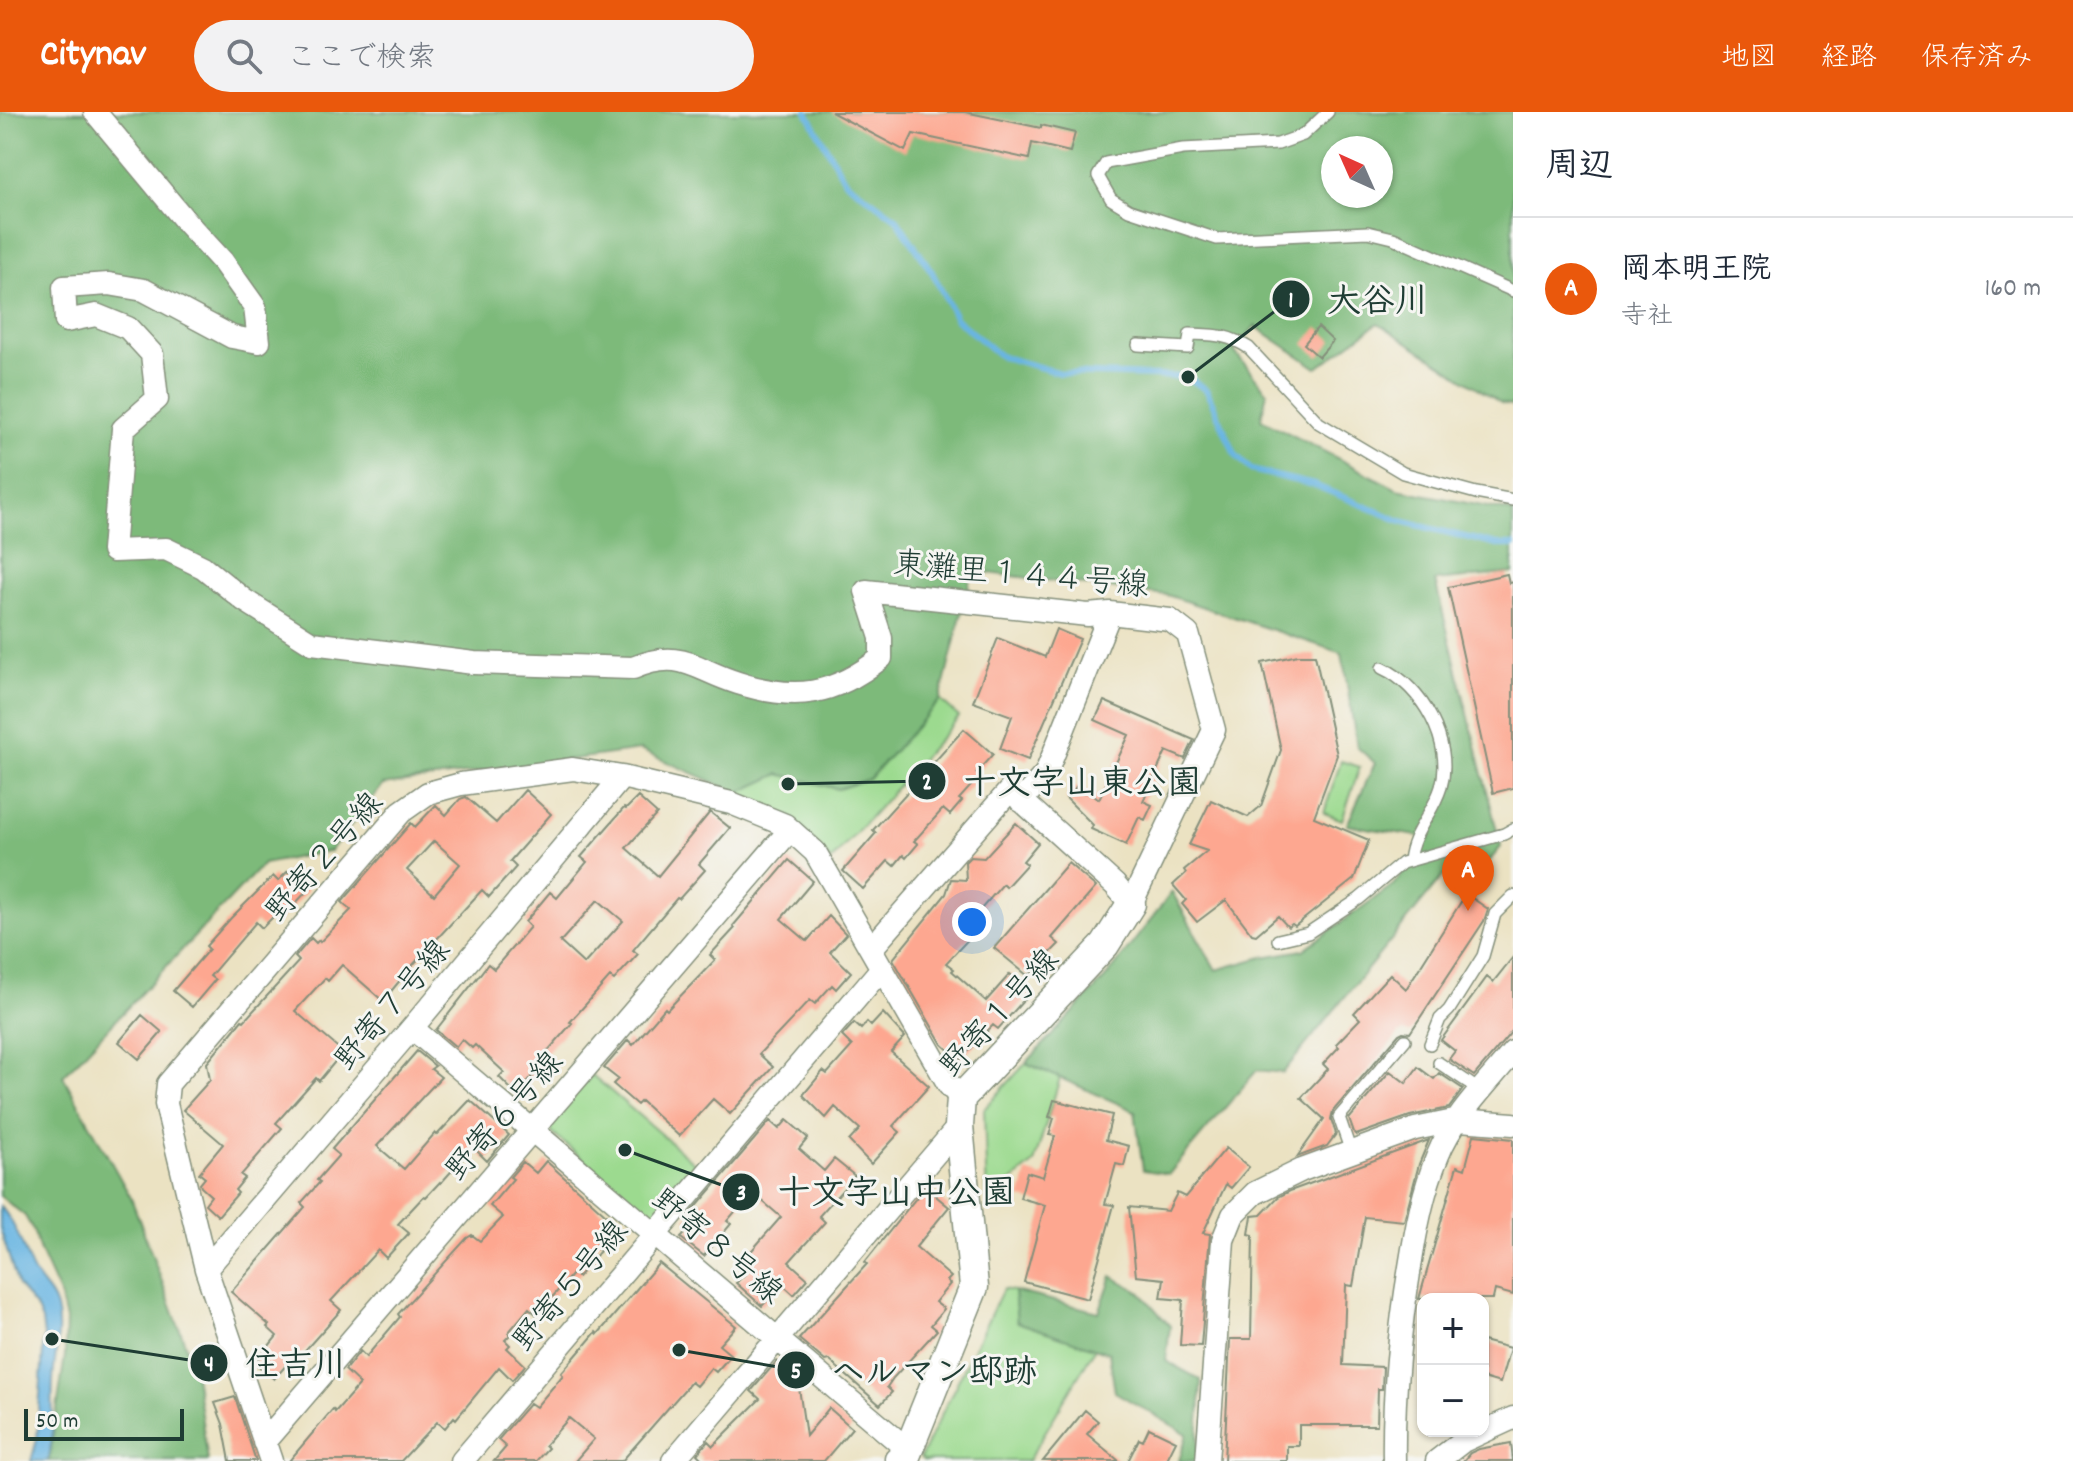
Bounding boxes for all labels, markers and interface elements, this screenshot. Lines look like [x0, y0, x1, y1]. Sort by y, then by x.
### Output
search box [194, 20, 754, 92]
text: Citynav [40, 29, 146, 84]
icon: search [222, 34, 266, 78]
text: ここで検索 [286, 39, 436, 82]
text: 地図 [1721, 40, 1777, 80]
text: 経路 [1821, 40, 1877, 80]
text: 保存済み [1921, 40, 2033, 80]
north arrow [1321, 136, 1393, 208]
text: 周辺 [1545, 144, 1613, 193]
text: 岡本明王院 [1621, 250, 1771, 293]
callout: 大谷川 [1271, 270, 1445, 328]
text: A [1564, 271, 1578, 308]
text: 160 m [1985, 271, 2041, 308]
text: 大谷川 [1327, 280, 1429, 329]
text: 1 [1288, 285, 1294, 319]
text: 寺社 [1621, 299, 1673, 336]
street label: 東灘里１４４号線 [891, 544, 1150, 612]
callout: 十文字山東公園 [907, 752, 1217, 810]
text: 十文字山東公園 [963, 762, 1201, 811]
text: 2 [922, 767, 932, 801]
street label: 野寄２号線 [257, 784, 397, 935]
pin: A [1442, 845, 1494, 911]
your location [952, 902, 992, 942]
street label: 野寄７号線 [326, 931, 464, 1083]
street label: 野寄１号線 [931, 940, 1072, 1090]
street label: 野寄６号線 [437, 1043, 577, 1194]
callout: 十文字山中公園 [721, 1163, 1031, 1221]
text: 十文字山中公園 [777, 1172, 1015, 1221]
text: 3 [736, 1178, 746, 1212]
street label: 野寄８号線 [639, 1180, 791, 1318]
street label: 野寄５号線 [504, 1212, 642, 1364]
map controls [1417, 1293, 1489, 1437]
button: + [1417, 1293, 1489, 1365]
callout: 住吉川 [189, 1334, 363, 1392]
callout: ヘルマン邸跡 [776, 1341, 1052, 1399]
text: 住吉川 [245, 1344, 347, 1393]
text: 4 [204, 1349, 214, 1383]
text: ヘルマン邸跡 [831, 1351, 1037, 1400]
text: 5 [790, 1356, 802, 1390]
button: − [1417, 1365, 1489, 1437]
scale bar [24, 1405, 184, 1441]
text: 50 m [36, 1407, 78, 1438]

